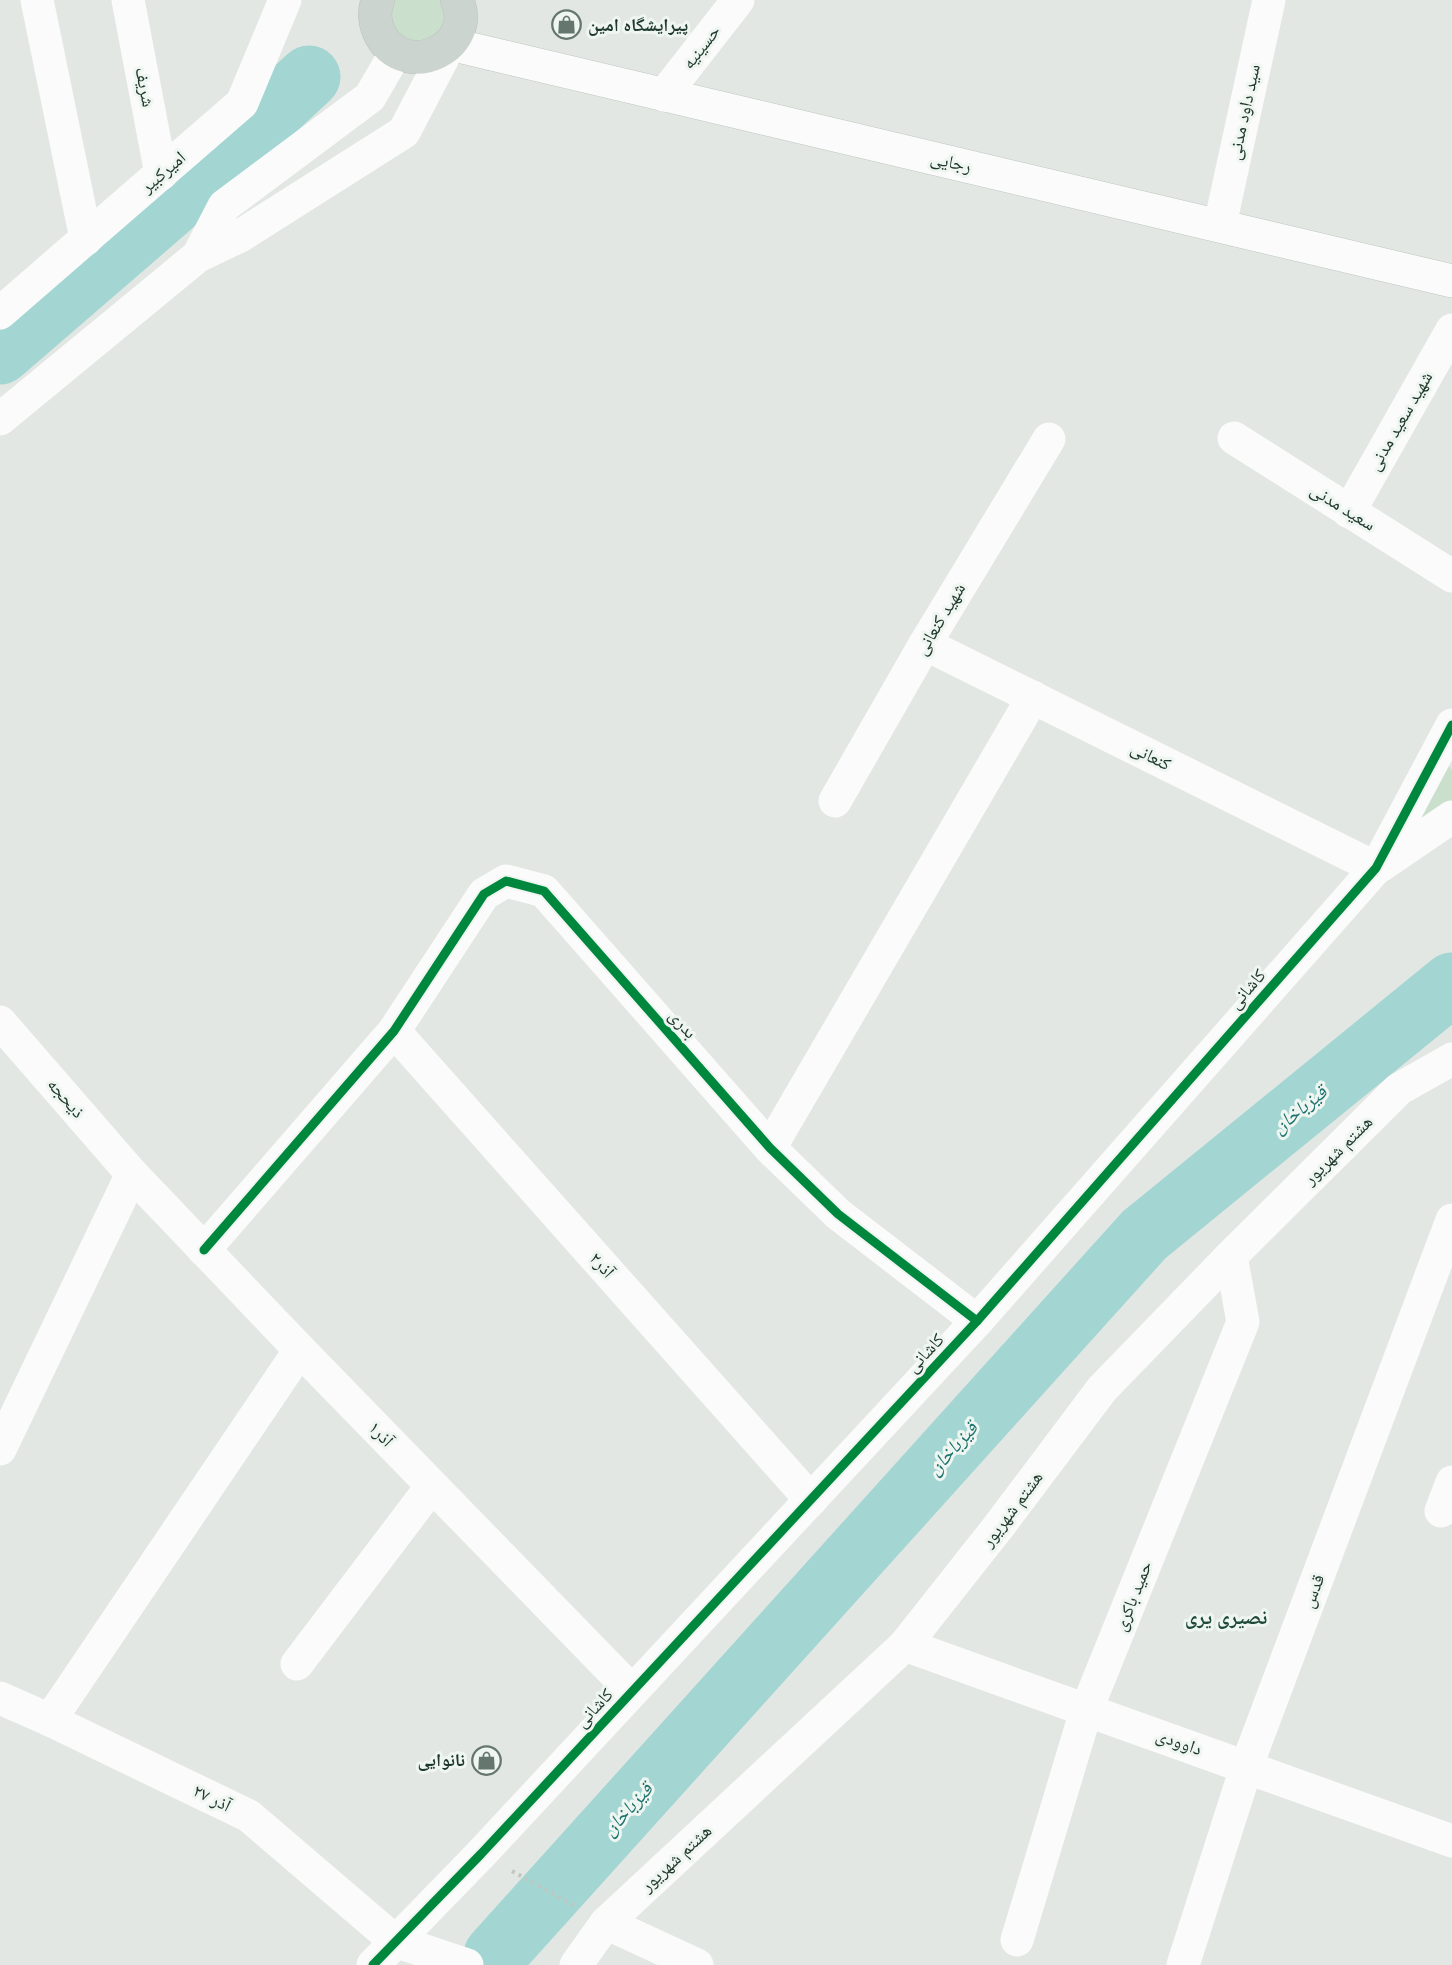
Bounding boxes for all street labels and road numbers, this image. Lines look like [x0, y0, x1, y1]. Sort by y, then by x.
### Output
street label: حسینیه [676, 20, 724, 73]
street label: سید داود مدنی [1222, 62, 1265, 162]
street label: شریف [131, 65, 161, 109]
street label: امیرکبیر [134, 146, 190, 198]
street label: رجایی [928, 146, 974, 177]
street label: شهید سعید مدنی [1362, 367, 1437, 475]
street label: سعید مدنی [1306, 478, 1380, 536]
street label: شهید کنعانی [909, 578, 970, 659]
street label: کنعانی [1127, 736, 1176, 776]
street label: کاشانی [1223, 963, 1271, 1013]
street label: بدری [664, 1004, 702, 1043]
street label: ذیحجه [43, 1073, 90, 1122]
street label: هشتم شهریور [1297, 1110, 1378, 1191]
street label: آذر۲ [586, 1247, 620, 1282]
street label: کاشانی [901, 1328, 949, 1377]
street label: آذر۱ [365, 1416, 399, 1451]
street label: هشتم شهریور [975, 1466, 1048, 1553]
street label: حمید باکری [1108, 1557, 1157, 1634]
street label: قدس [1296, 1571, 1329, 1611]
street label: کاشانی [570, 1683, 618, 1732]
street label: داوودی [1153, 1723, 1205, 1760]
street label: ۲۷ آذر [190, 1779, 235, 1816]
street label: هشتم شهریور [635, 1819, 717, 1898]

